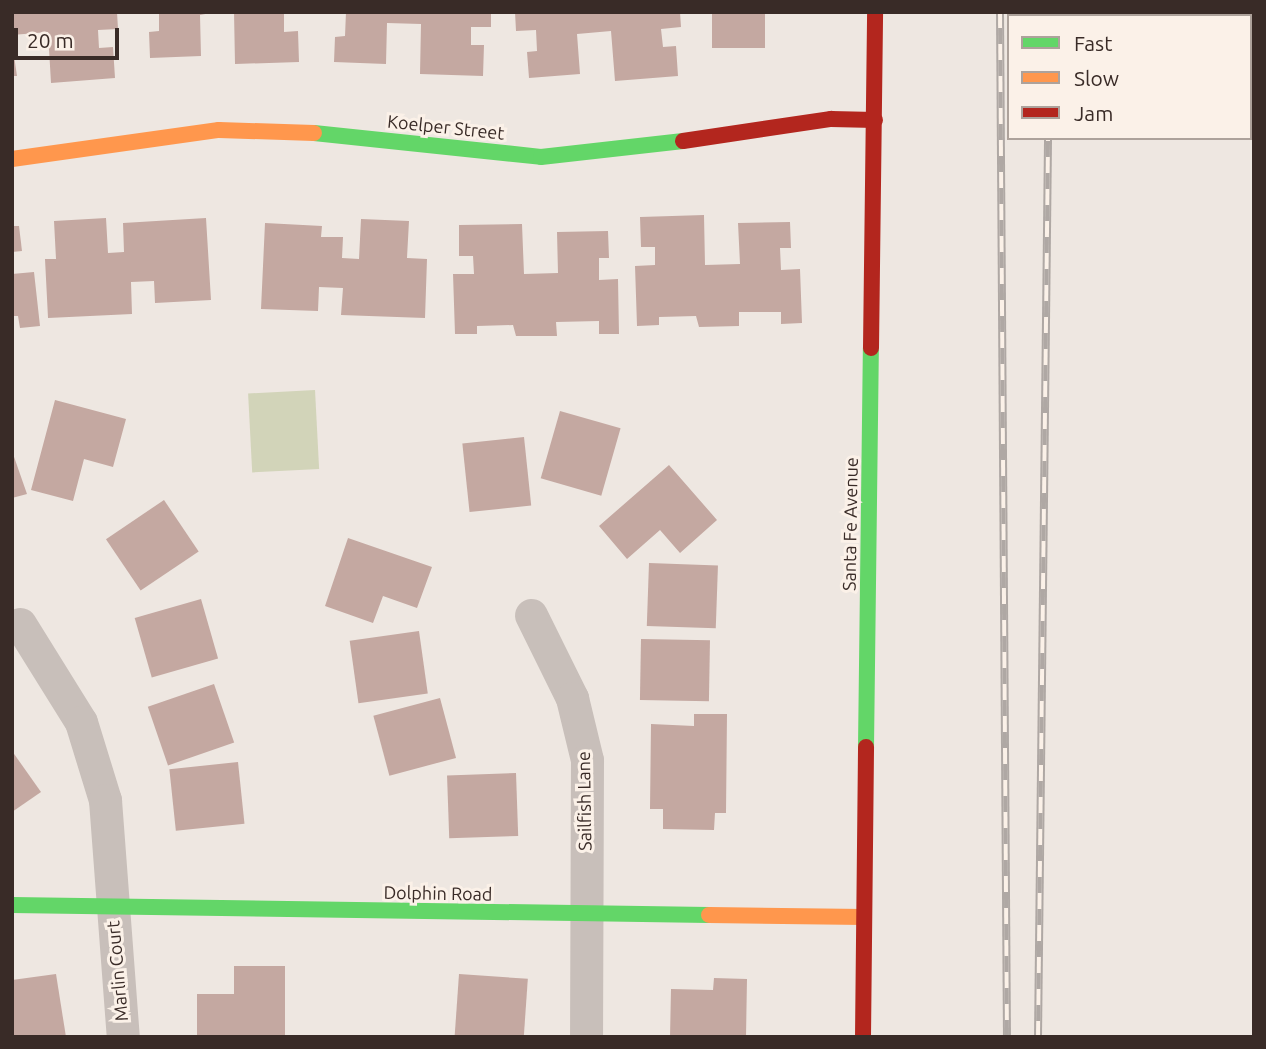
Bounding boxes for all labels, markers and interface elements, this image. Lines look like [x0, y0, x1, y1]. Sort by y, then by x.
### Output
scale bar [18, 14, 122, 58]
legend [1007, 14, 1252, 140]
text: 20 m [27, 28, 74, 52]
text: Fast [1074, 31, 1112, 55]
text: Slow [1074, 66, 1119, 90]
text: Jam [1074, 101, 1113, 125]
street label: Koelper Street [386, 110, 506, 144]
street label: Santa Fe Avenue [838, 457, 862, 591]
street label: Sailfish Lane [572, 751, 596, 851]
street label: Dolphin Road [383, 881, 493, 905]
street label: Marlin Court [102, 920, 132, 1022]

